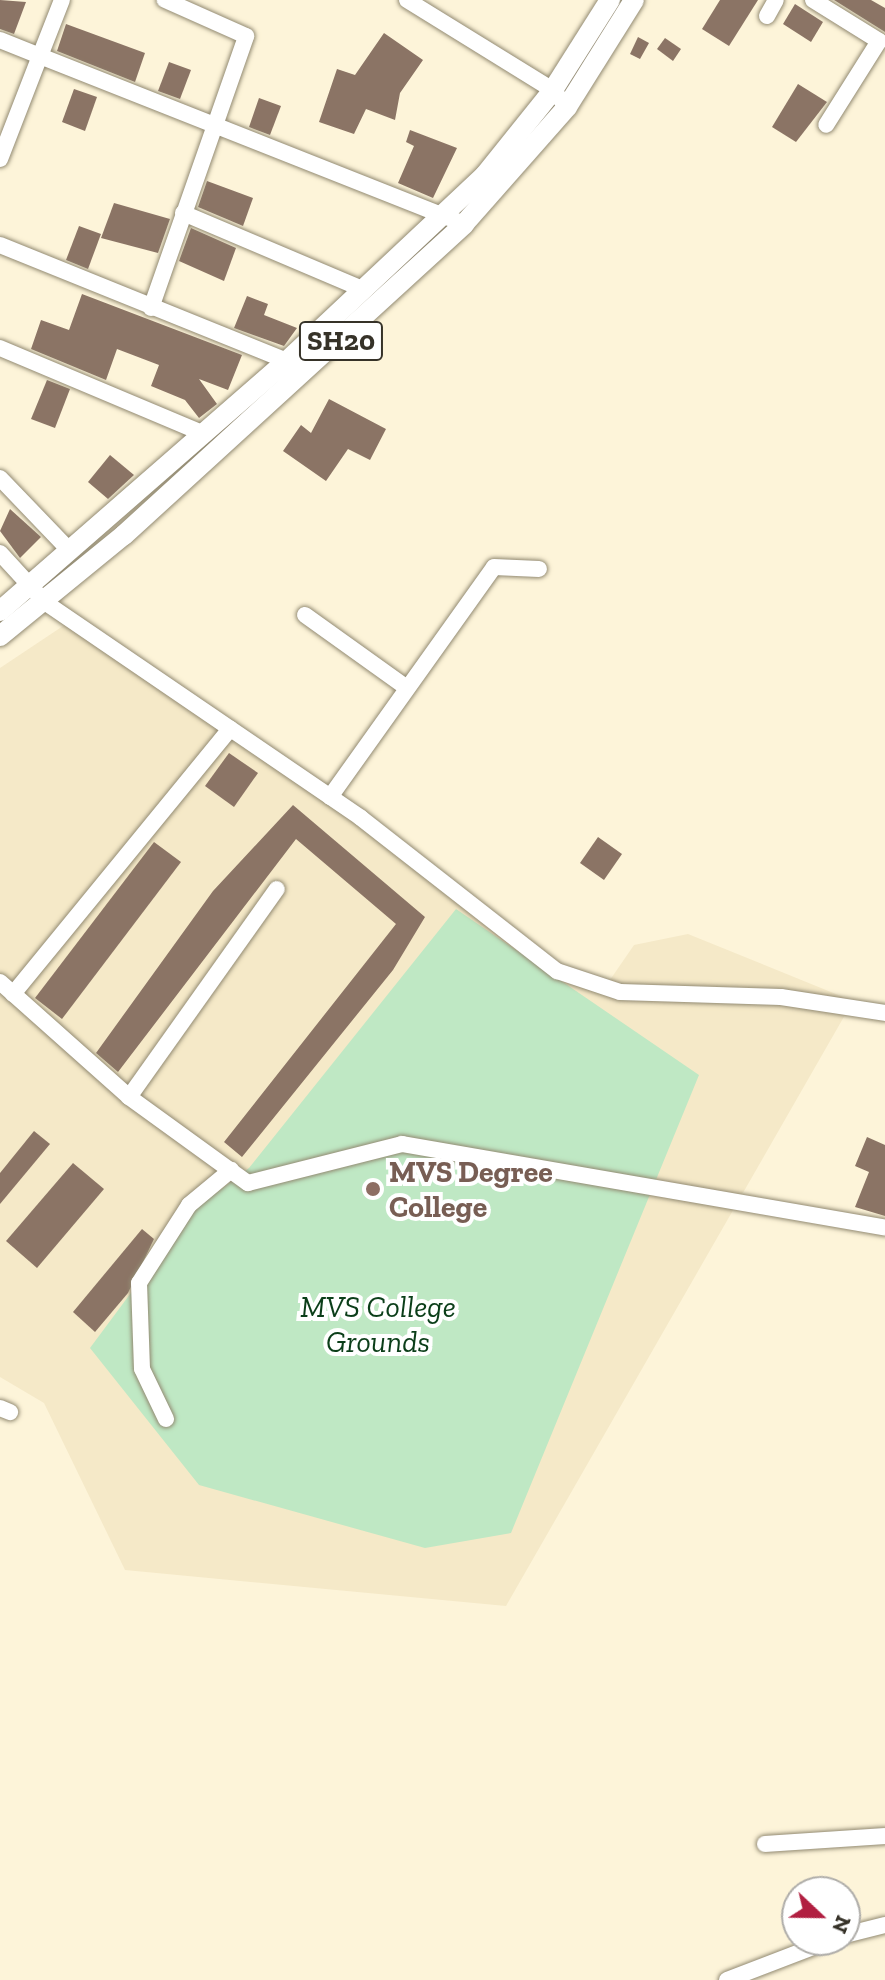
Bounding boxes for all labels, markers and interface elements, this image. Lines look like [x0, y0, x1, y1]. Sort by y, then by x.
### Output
road number: SH20 [297, 317, 385, 365]
place label: MVS Degree College [389, 1154, 553, 1224]
marker: MVS Degree College [364, 1180, 382, 1198]
park label: MVS College Grounds [300, 1289, 456, 1360]
north arrow [781, 1876, 861, 1956]
text: N [826, 1912, 858, 1937]

